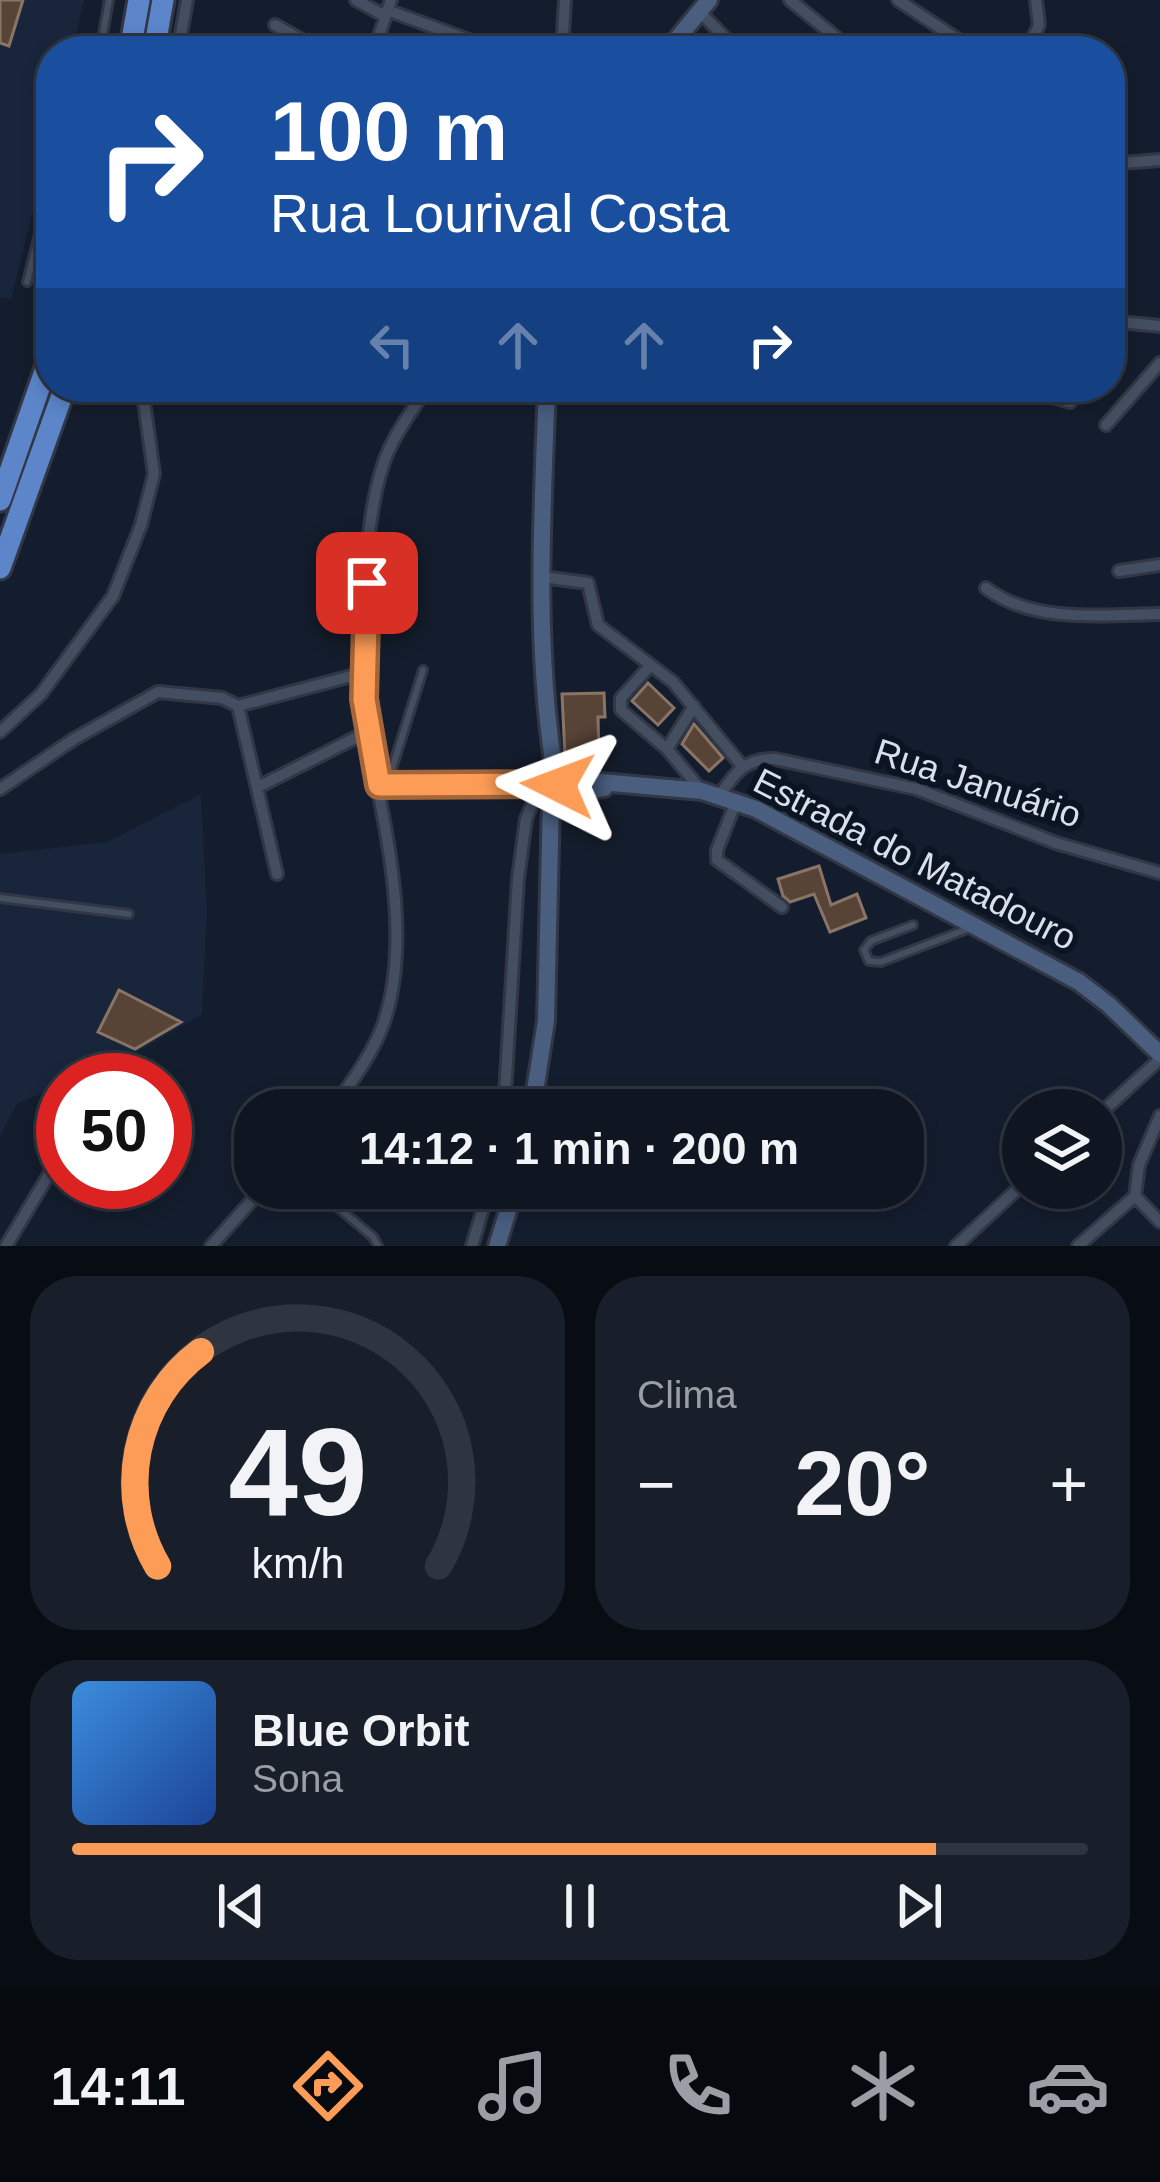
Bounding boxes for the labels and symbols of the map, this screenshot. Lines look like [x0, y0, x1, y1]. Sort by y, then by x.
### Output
pin [316, 532, 418, 634]
position arrow [495, 722, 621, 848]
street label: Rua Januário [870, 730, 1086, 836]
street label: Estrada do Matadouro [747, 760, 1083, 958]
speed limit sign: 50 [36, 1053, 192, 1209]

